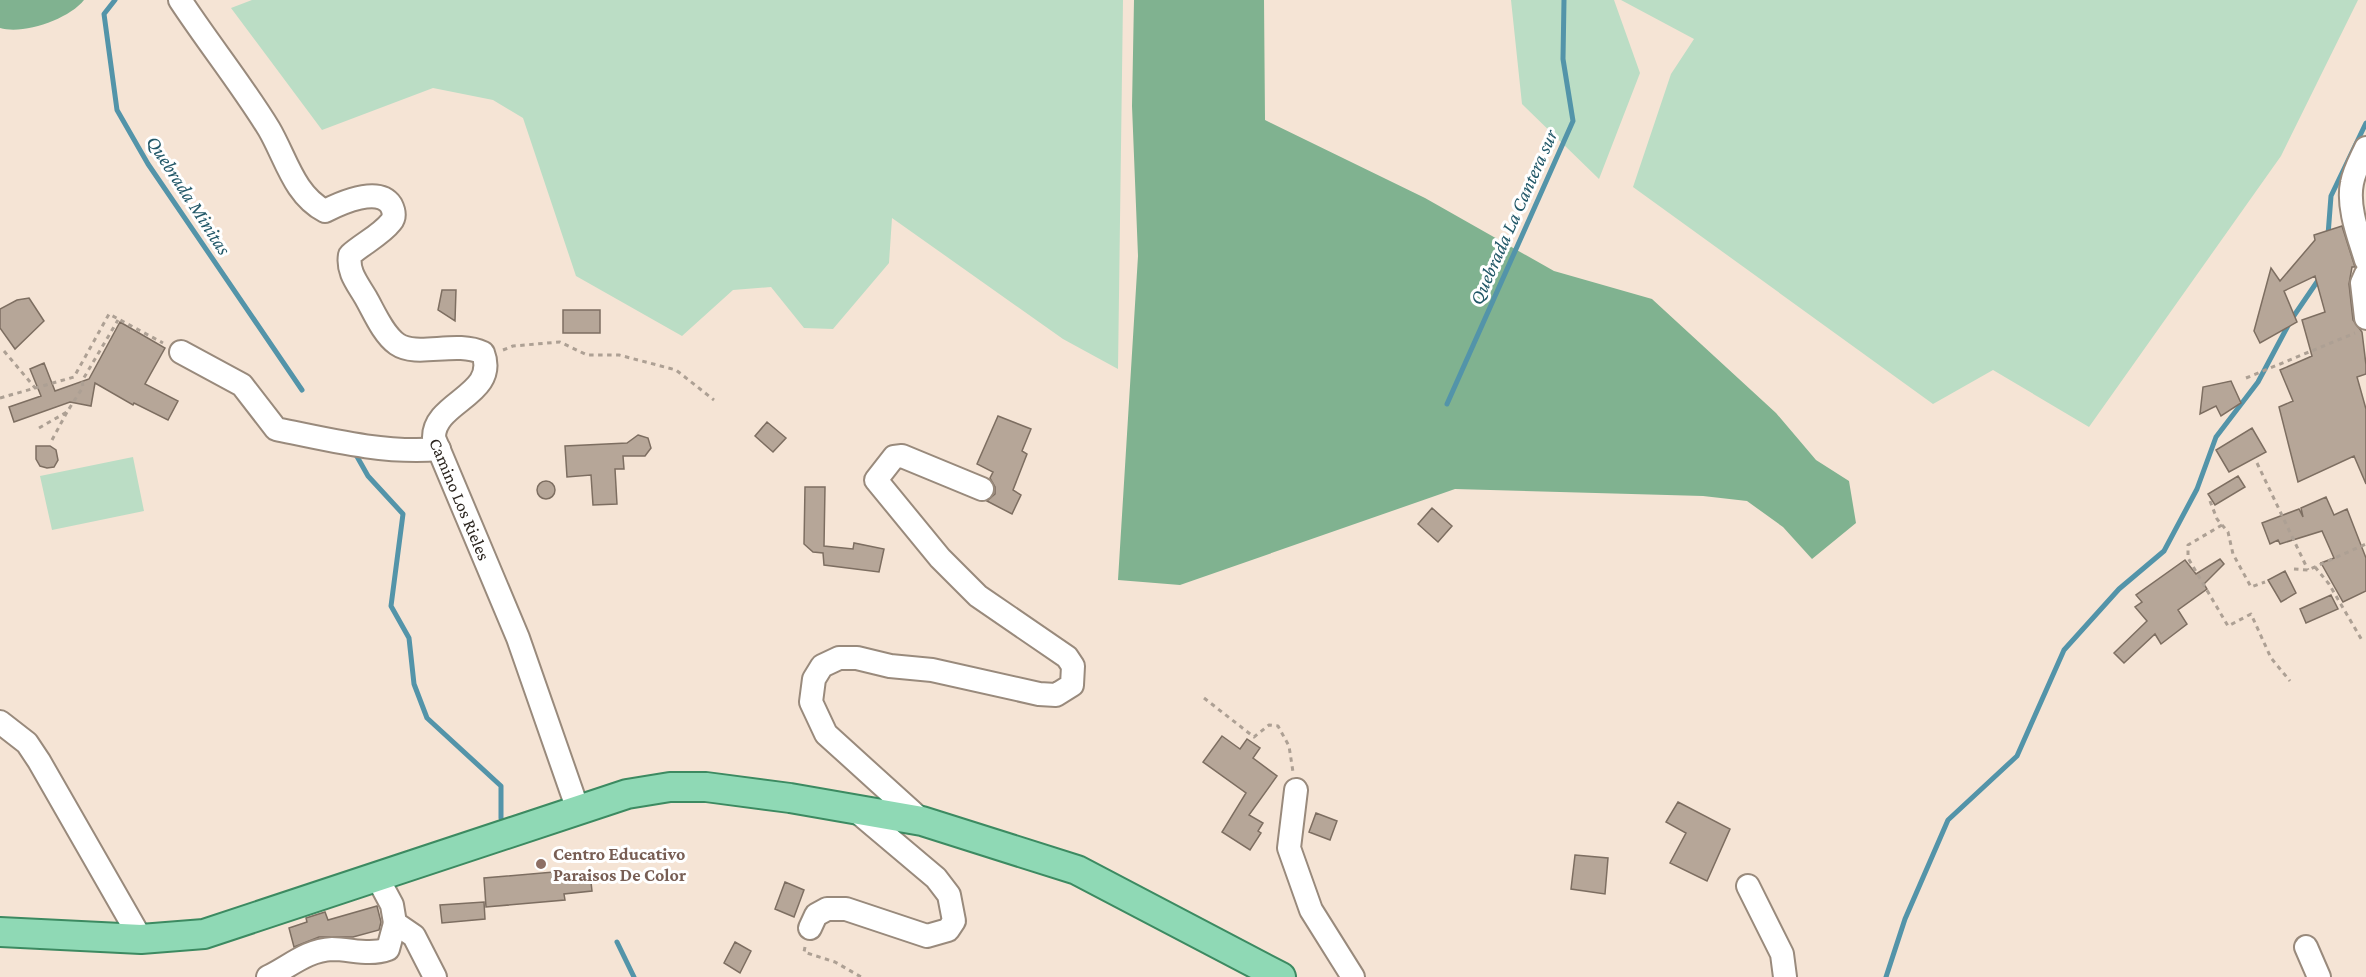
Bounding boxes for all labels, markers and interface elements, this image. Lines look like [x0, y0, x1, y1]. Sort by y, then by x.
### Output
water label: Quebrada La Cantera sur [1464, 125, 1562, 308]
water label: Quebrada Minitas [142, 131, 236, 259]
street label: Camino Los Rieles [425, 435, 494, 563]
place label: Centro Educativo Paraisos De Color [553, 844, 686, 885]
marker: Centro Educativo Paraisos De Color [534, 857, 548, 871]

